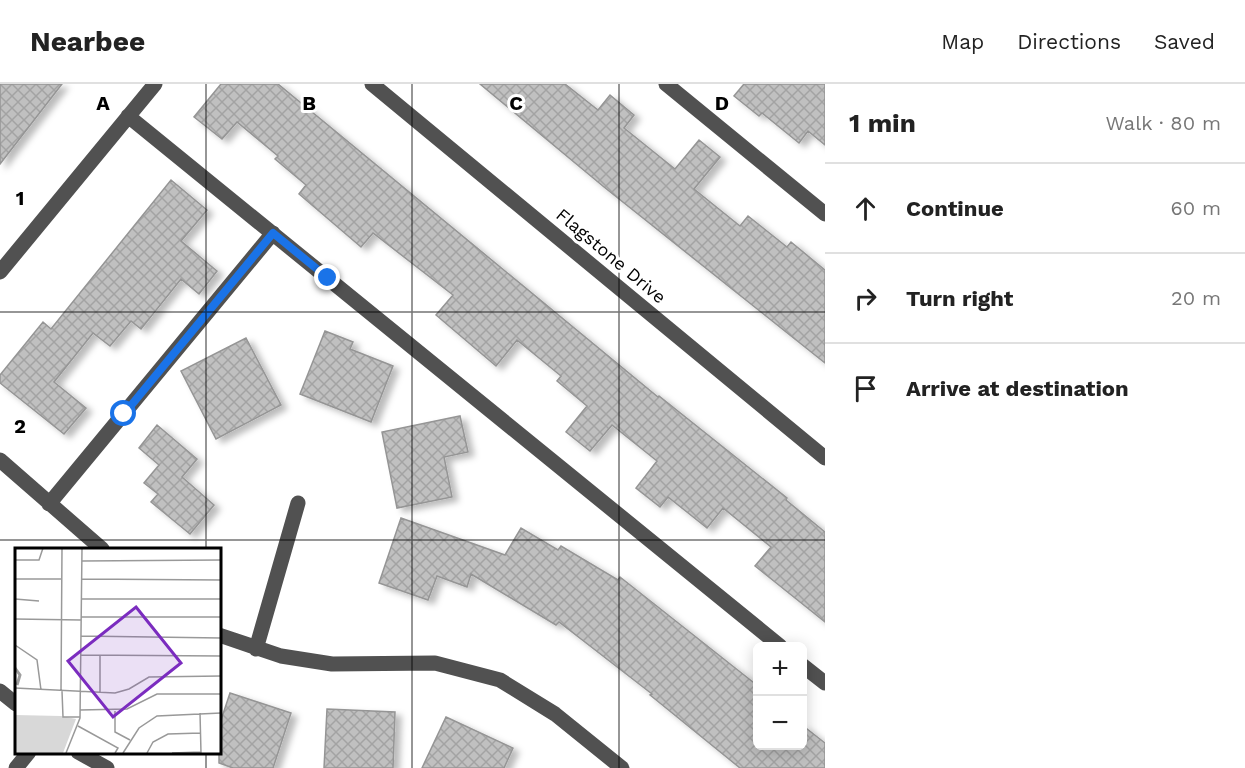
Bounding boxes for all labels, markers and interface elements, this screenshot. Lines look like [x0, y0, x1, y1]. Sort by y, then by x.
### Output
text: Nearbee [30, 25, 145, 58]
text: Map [941, 29, 984, 54]
text: Directions [1017, 29, 1121, 54]
text: Saved [1154, 29, 1215, 54]
text: A [96, 91, 110, 115]
text: B [302, 91, 316, 115]
text: C [509, 91, 523, 115]
text: D [715, 91, 729, 115]
text: 1 min [849, 108, 916, 138]
text: Walk · 80 m [1105, 111, 1221, 135]
text: 1 [16, 186, 24, 210]
icon: ahead [849, 192, 882, 225]
text: Continue [906, 196, 1004, 221]
text: 60 m [1171, 196, 1221, 220]
street label: Flagstone Drive [552, 204, 670, 308]
route end [314, 264, 340, 290]
icon: right [849, 282, 882, 315]
text: Turn right [906, 286, 1013, 311]
text: 20 m [1171, 286, 1221, 310]
icon: arrive [849, 372, 882, 405]
text: Arrive at destination [906, 376, 1129, 401]
route start [110, 400, 136, 426]
text: 2 [14, 414, 26, 438]
inset map [15, 548, 220, 753]
map controls [753, 642, 807, 750]
button: + [753, 642, 807, 696]
button: − [753, 696, 807, 750]

